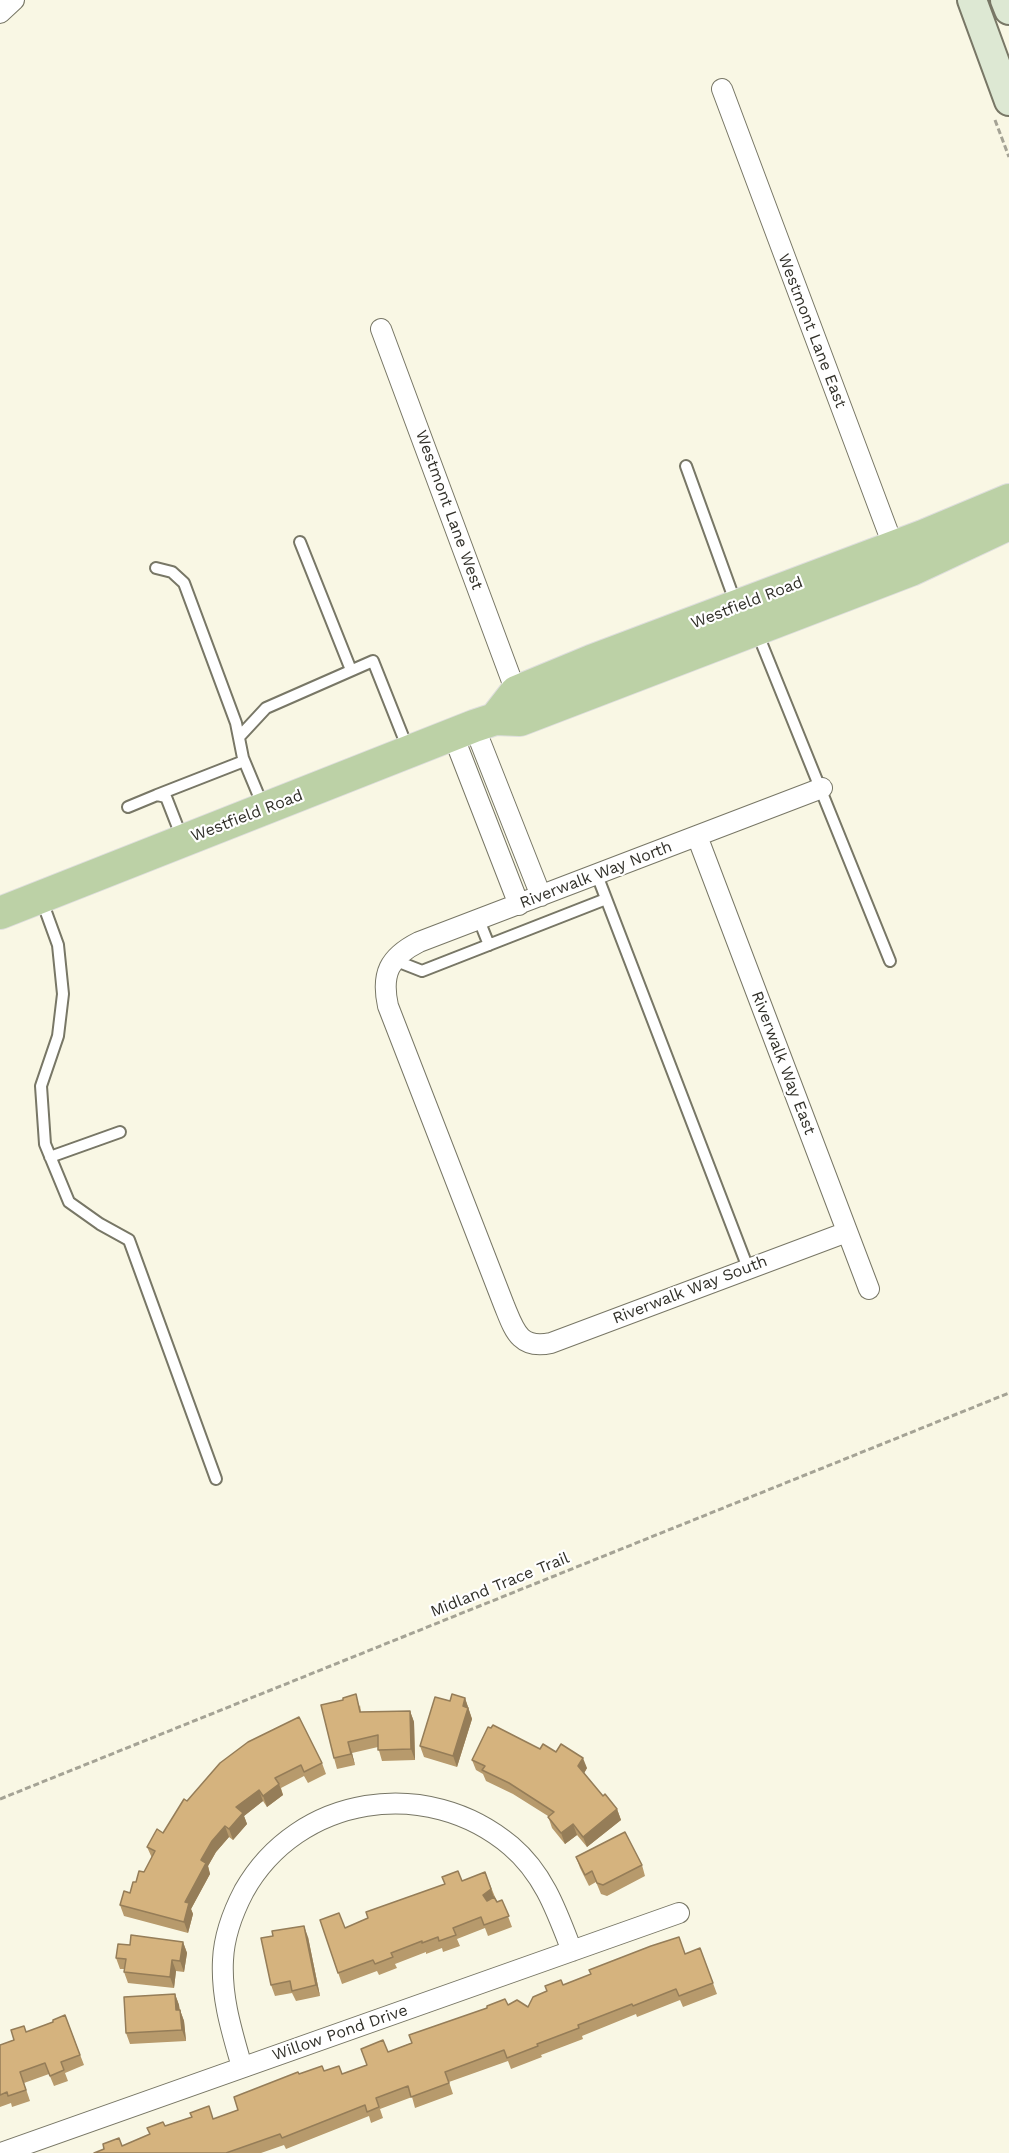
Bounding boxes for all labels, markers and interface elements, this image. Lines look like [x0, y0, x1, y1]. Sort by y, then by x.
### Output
street label: Westmont Lane East [774, 251, 850, 411]
street label: Westmont Lane West [411, 428, 487, 592]
street label: Westfield Road [688, 573, 806, 633]
street label: Westfield Road [188, 786, 306, 846]
street label: Riverwalk Way North [517, 837, 675, 913]
street label: Riverwalk Way East [747, 989, 819, 1137]
street label: Riverwalk Way South [610, 1252, 770, 1328]
street label: Midland Trace Trail [428, 1548, 572, 1622]
street label: Willow Pond Drive [270, 2001, 410, 2065]

